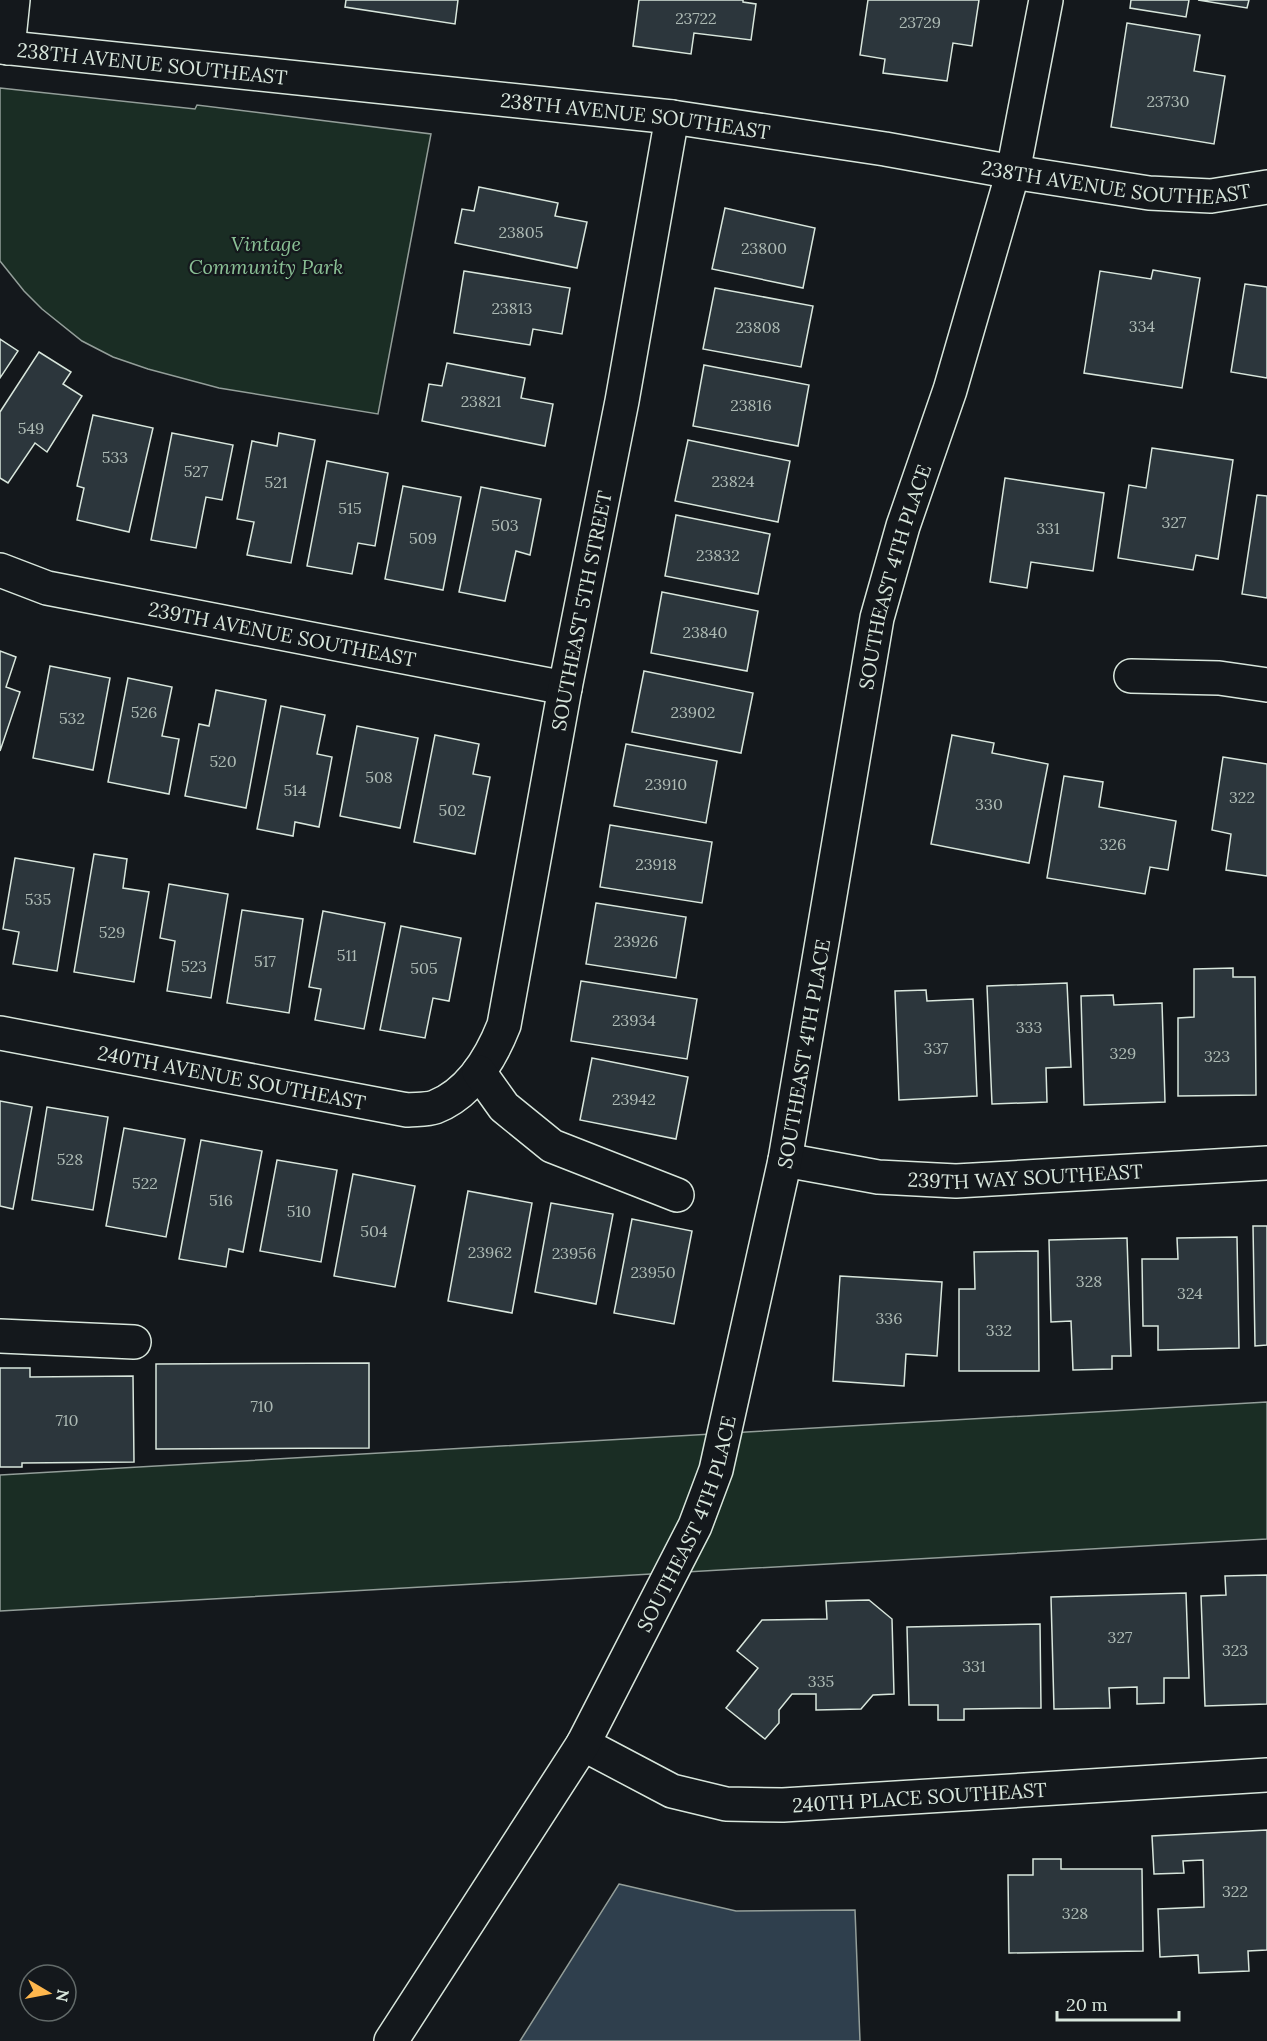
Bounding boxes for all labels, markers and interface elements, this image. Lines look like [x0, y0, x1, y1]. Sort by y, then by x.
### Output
house number: 23722 [675, 8, 717, 28]
house number: 23729 [899, 12, 941, 32]
street label: 238TH AVENUE SOUTHEAST [16, 36, 289, 89]
street label: 238TH AVENUE SOUTHEAST [499, 87, 772, 144]
house number: 23730 [1146, 91, 1190, 111]
street label: 238TH AVENUE SOUTHEAST [979, 154, 1253, 209]
house number: 23805 [499, 222, 543, 242]
park label: Vintage Community Park [189, 231, 343, 279]
house number: 23800 [741, 238, 787, 258]
house number: 23813 [492, 298, 533, 318]
house number: 334 [1129, 316, 1156, 336]
house number: 23808 [735, 317, 781, 337]
house number: 23821 [461, 391, 502, 411]
house number: 23816 [730, 395, 772, 415]
house number: 549 [18, 418, 44, 438]
house number: 533 [102, 447, 128, 467]
house number: 527 [184, 461, 209, 481]
street label: SOUTHEAST 4TH PLACE [853, 461, 936, 691]
house number: 23824 [711, 471, 755, 491]
house number: 521 [264, 472, 288, 492]
street label: SOUTHEAST 5TH STREET [545, 488, 616, 733]
house number: 515 [338, 498, 362, 518]
house number: 327 [1162, 512, 1187, 532]
house number: 503 [491, 515, 519, 535]
house number: 331 [1036, 518, 1060, 538]
house number: 509 [409, 528, 437, 548]
house number: 23832 [696, 545, 740, 565]
street label: 239TH AVENUE SOUTHEAST [146, 595, 418, 672]
house number: 23840 [683, 622, 727, 642]
house number: 526 [131, 702, 157, 722]
house number: 23902 [671, 702, 715, 722]
house number: 532 [59, 708, 85, 728]
house number: 520 [209, 751, 237, 771]
house number: 508 [365, 767, 393, 787]
house number: 23910 [645, 774, 687, 794]
house number: 514 [283, 780, 307, 800]
house number: 322 [1229, 787, 1255, 807]
house number: 330 [975, 794, 1003, 814]
house number: 502 [438, 800, 466, 820]
house number: 326 [1100, 834, 1126, 854]
house number: 23918 [635, 854, 677, 874]
house number: 535 [25, 889, 51, 909]
house number: 529 [99, 922, 125, 942]
house number: 23926 [614, 931, 658, 951]
street label: SOUTHEAST 4TH PLACE [771, 937, 835, 1171]
house number: 511 [337, 945, 357, 965]
house number: 517 [254, 951, 277, 971]
house number: 523 [181, 956, 207, 976]
house number: 505 [410, 958, 438, 978]
house number: 23934 [612, 1010, 656, 1030]
house number: 333 [1016, 1017, 1042, 1037]
house number: 337 [924, 1038, 949, 1058]
street label: 240TH AVENUE SOUTHEAST [96, 1039, 368, 1114]
house number: 329 [1110, 1043, 1136, 1063]
house number: 323 [1204, 1046, 1230, 1066]
house number: 23942 [612, 1089, 656, 1109]
house number: 528 [57, 1149, 83, 1169]
street label: 239TH WAY SOUTHEAST [907, 1158, 1144, 1194]
house number: 522 [132, 1173, 158, 1193]
house number: 516 [209, 1190, 233, 1210]
house number: 510 [287, 1201, 311, 1221]
house number: 504 [360, 1221, 388, 1241]
house number: 23962 [468, 1242, 512, 1262]
house number: 23956 [552, 1243, 596, 1263]
house number: 23950 [630, 1262, 676, 1282]
house number: 328 [1076, 1271, 1102, 1291]
house number: 324 [1177, 1283, 1203, 1303]
house number: 336 [875, 1308, 903, 1328]
house number: 332 [986, 1320, 1012, 1340]
house number: 710 [250, 1396, 274, 1416]
house number: 710 [55, 1410, 79, 1430]
street label: SOUTHEAST 4TH PLACE [630, 1413, 740, 1636]
house number: 327 [1108, 1627, 1133, 1647]
house number: 323 [1222, 1640, 1248, 1660]
house number: 331 [962, 1656, 986, 1676]
house number: 335 [808, 1671, 834, 1691]
street label: 240TH PLACE SOUTHEAST [791, 1776, 1048, 1817]
house number: 322 [1222, 1881, 1248, 1901]
house number: 328 [1062, 1903, 1088, 1923]
north arrow [18, 1963, 78, 2023]
scale bar [1057, 1984, 1178, 2022]
text: N [52, 1988, 74, 2003]
text: 20 m [1066, 1993, 1108, 2016]

